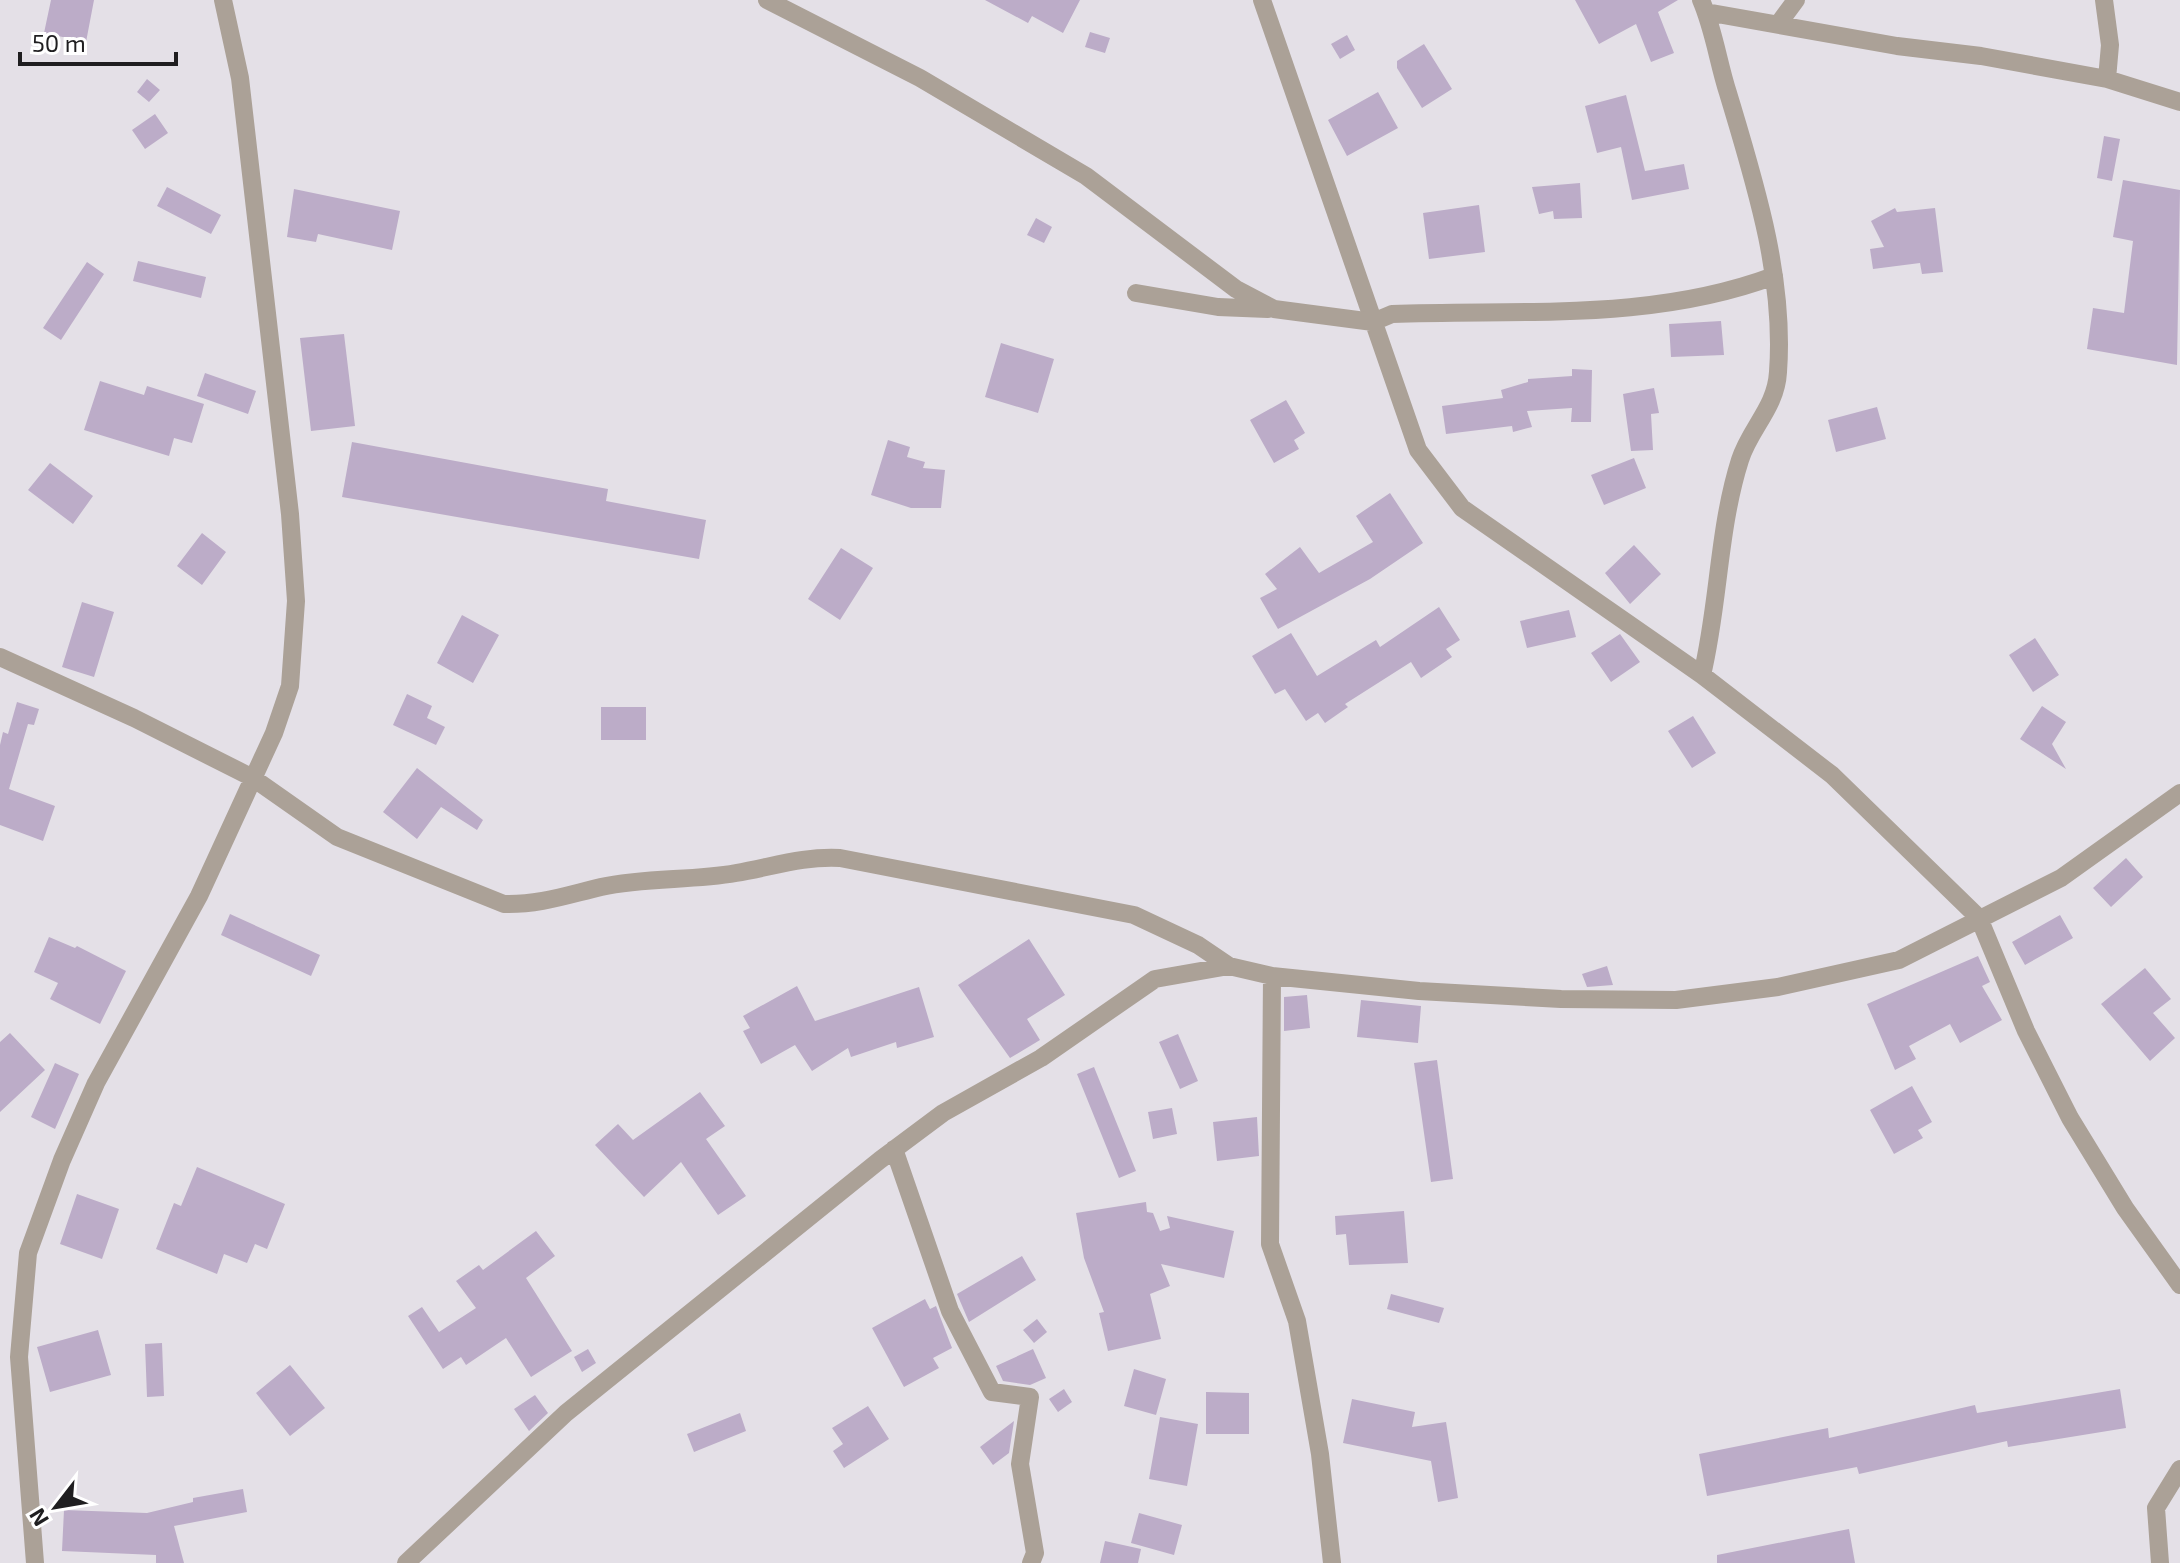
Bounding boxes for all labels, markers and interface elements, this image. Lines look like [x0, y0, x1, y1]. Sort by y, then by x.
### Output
scale bar [20, 16, 176, 66]
text: 50 m [32, 28, 86, 57]
north arrow [16, 1467, 96, 1547]
text: N [23, 1504, 53, 1531]

